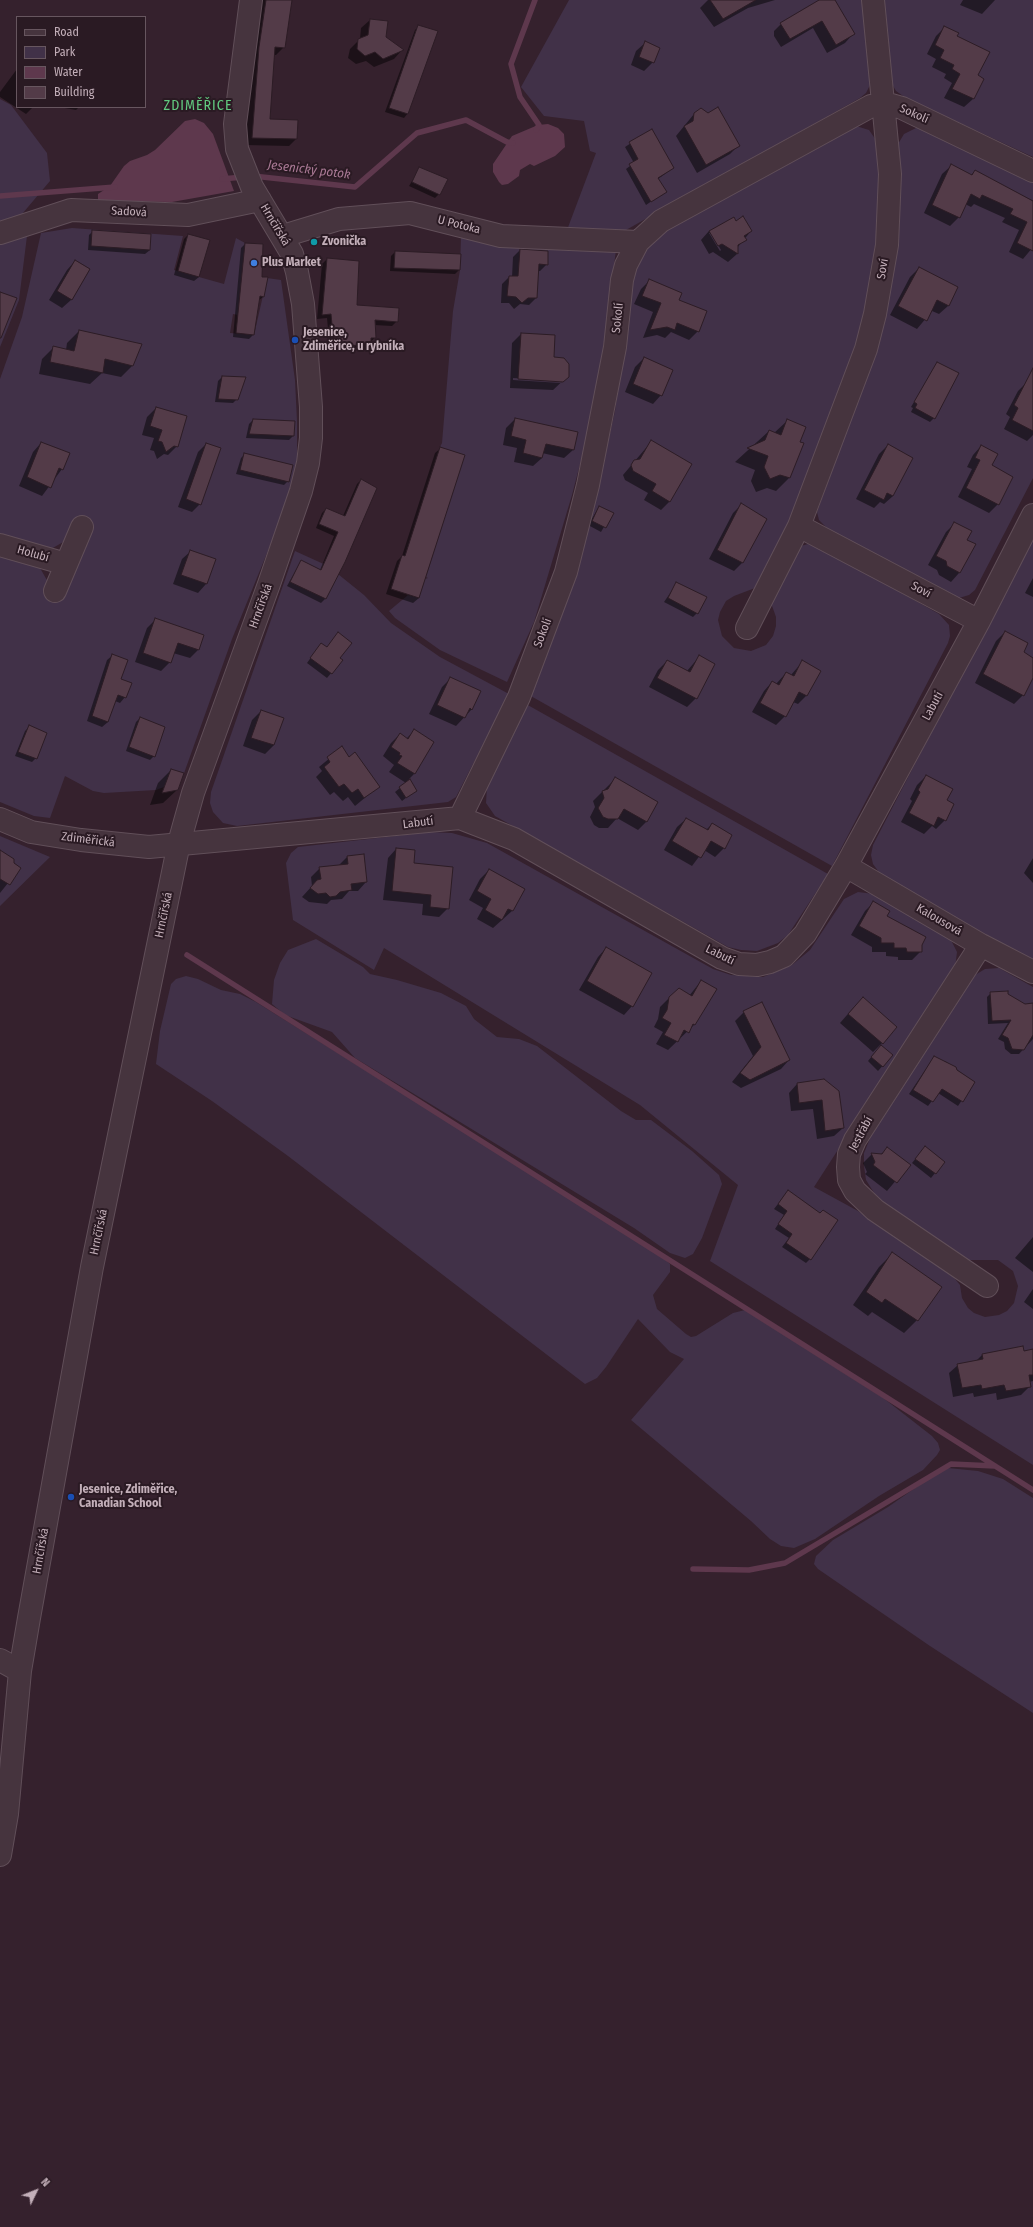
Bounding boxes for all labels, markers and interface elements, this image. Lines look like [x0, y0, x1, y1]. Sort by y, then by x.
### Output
legend [16, 16, 146, 108]
text: Road [54, 25, 79, 39]
text: Park [54, 45, 75, 59]
text: Water [54, 65, 82, 79]
text: Building [54, 85, 94, 99]
district label: ZDIMĚŘICE [164, 98, 232, 114]
street label: Sokolí [897, 101, 931, 127]
water label: Jesenický potok [267, 157, 351, 183]
street label: Hrnčířská [257, 201, 293, 249]
street label: Sadová [111, 204, 147, 220]
street label: U Potoka [436, 213, 482, 237]
place label: Zvonička [322, 235, 366, 249]
marker: Zvonička [309, 237, 319, 247]
place label: Plus Market [262, 256, 321, 270]
marker: Plus Market [249, 258, 259, 268]
street label: Soví [874, 258, 892, 280]
street label: Sokolí [609, 302, 627, 334]
place label: Jesenice, Zdiměřice, u rybníka [303, 326, 404, 354]
marker: Jesenice, Zdiměřice, u rybníka [290, 335, 300, 345]
street label: Holubí [15, 543, 51, 565]
street label: Soví [909, 579, 933, 601]
street label: Hrnčířská [246, 582, 276, 630]
street label: Sokolí [531, 616, 555, 650]
street label: Labutí [919, 689, 947, 723]
street label: Labutí [402, 814, 434, 832]
street label: Zdiměřická [60, 830, 116, 850]
street label: Hrnčířská [152, 891, 176, 939]
street label: Kalousová [914, 901, 964, 939]
street label: Labutí [703, 942, 737, 968]
street label: Jestřábí [846, 1114, 876, 1154]
street label: Hrnčířská [87, 1208, 111, 1256]
place label: Jesenice, Zdiměřice, Canadian School [79, 1483, 177, 1511]
marker: Jesenice, Zdiměřice, Canadian School [66, 1492, 76, 1502]
street label: Hrnčířská [30, 1527, 52, 1575]
north arrow [16, 2171, 56, 2211]
text: N [38, 2176, 52, 2189]

